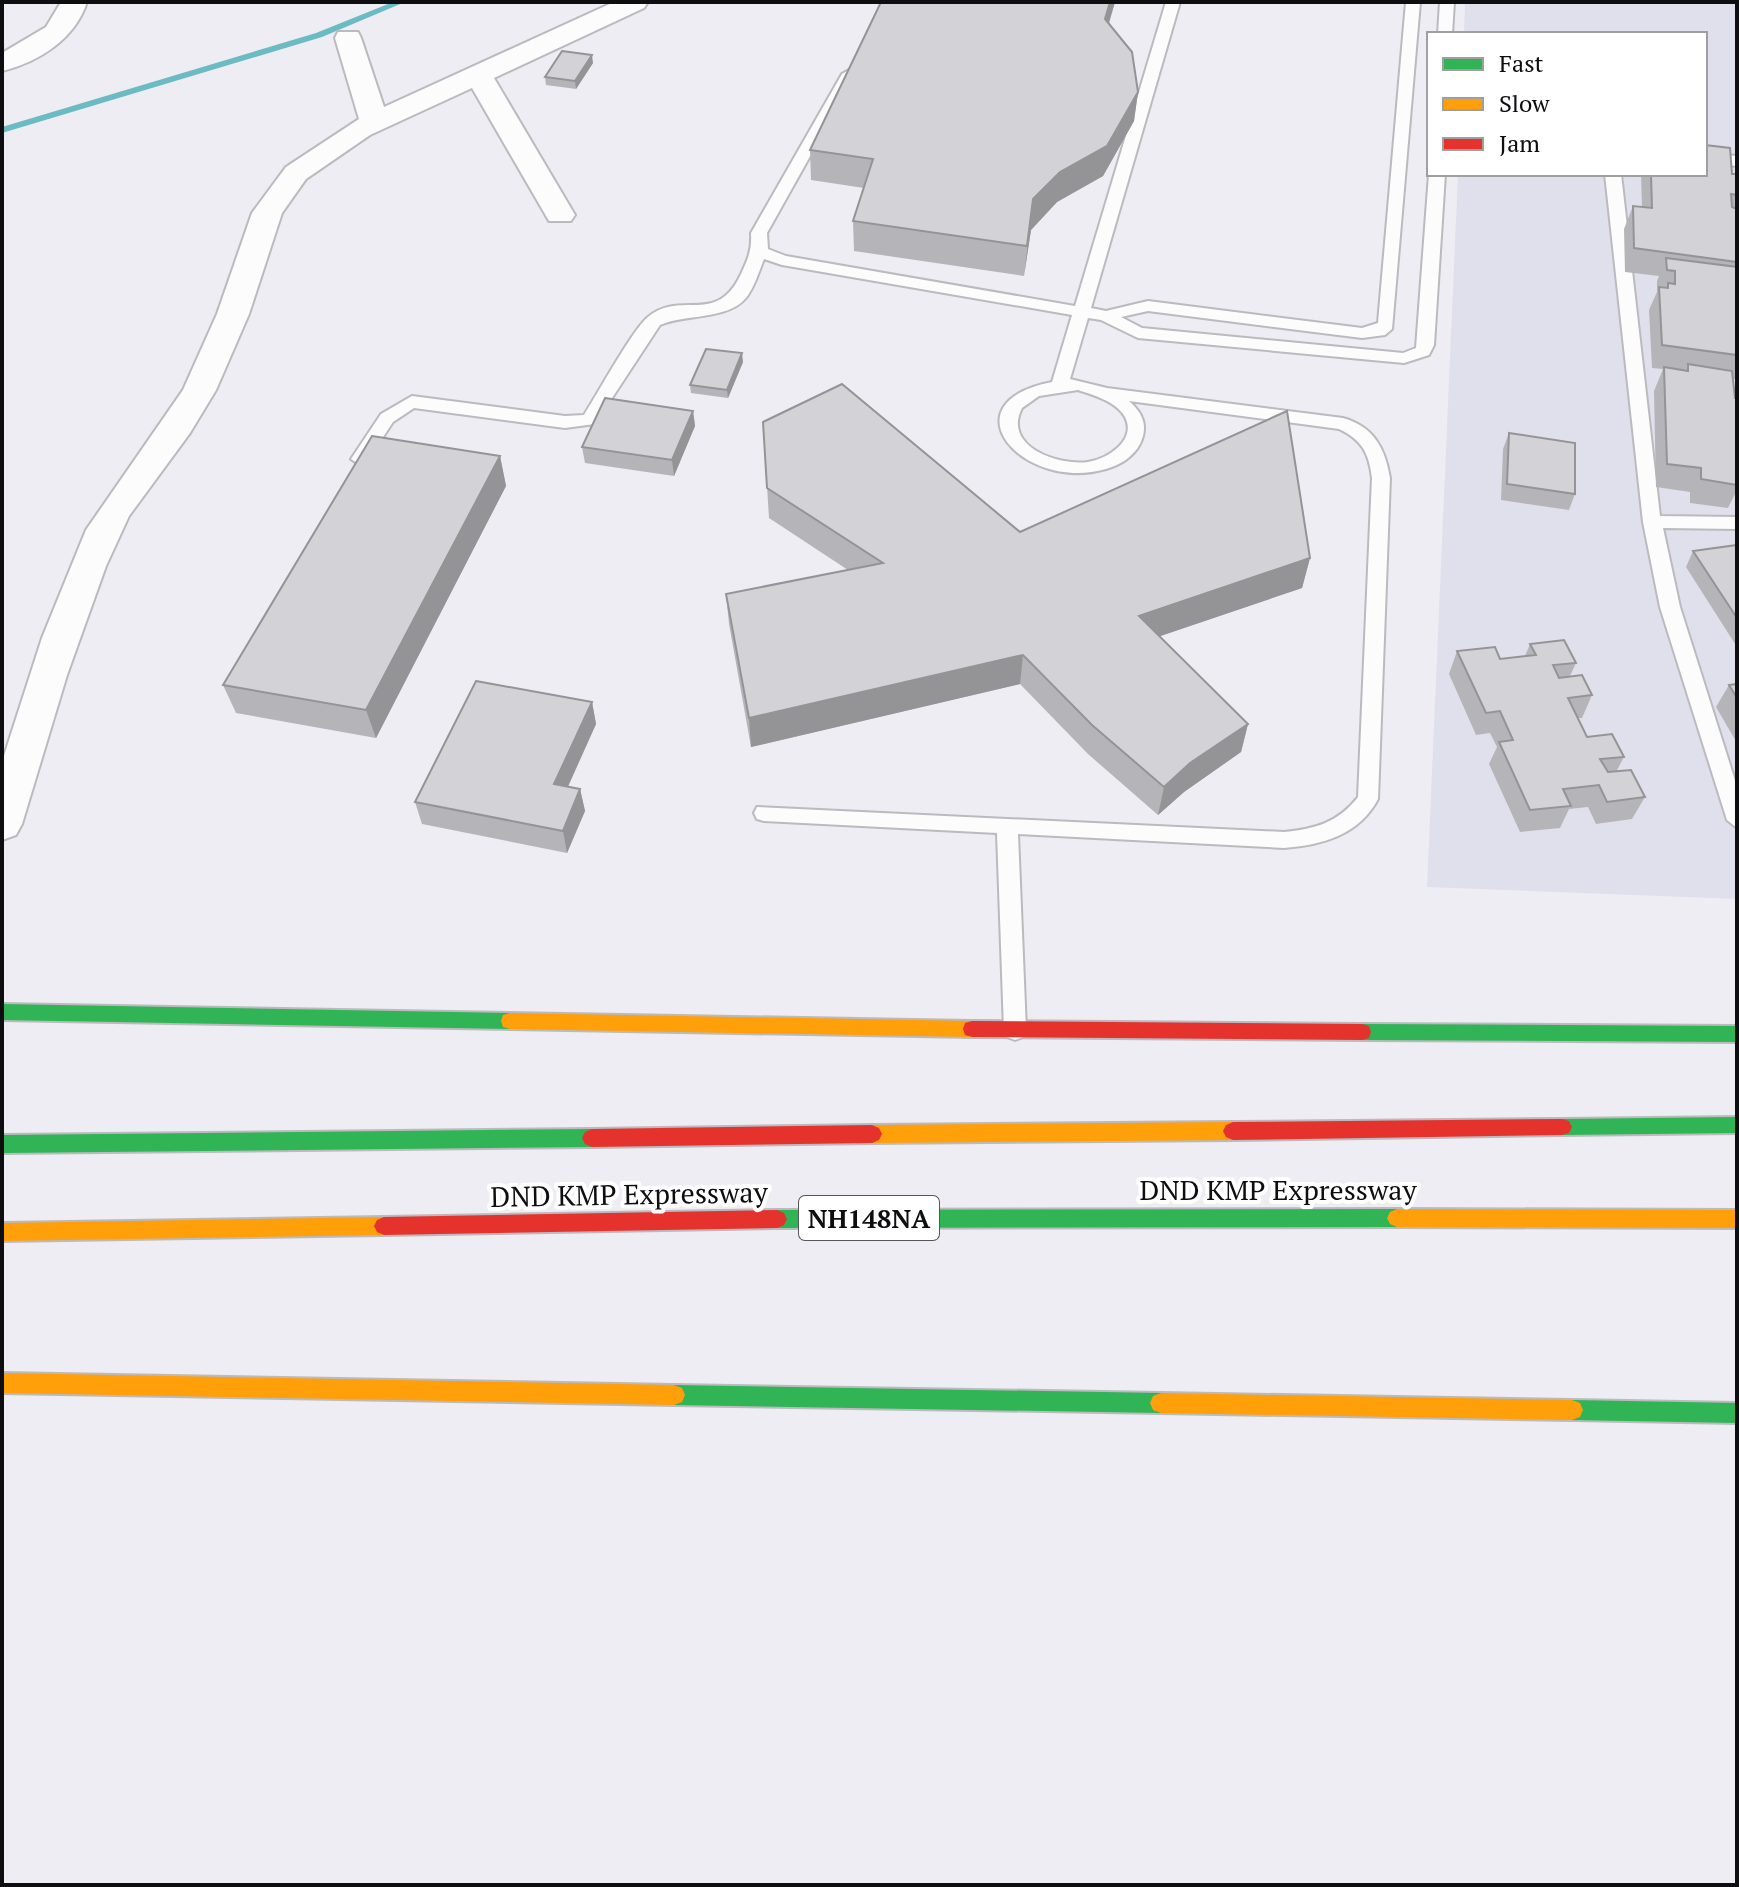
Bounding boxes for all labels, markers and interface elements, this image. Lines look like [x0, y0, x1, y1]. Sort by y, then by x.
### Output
legend [1427, 32, 1707, 176]
text: Fast [1499, 47, 1544, 79]
text: Slow [1499, 87, 1550, 119]
text: Jam [1499, 127, 1540, 159]
street label: DND KMP Expressway [1139, 1171, 1417, 1208]
street label: DND KMP Expressway [490, 1173, 769, 1215]
road number: NH148NA [799, 1196, 939, 1240]

